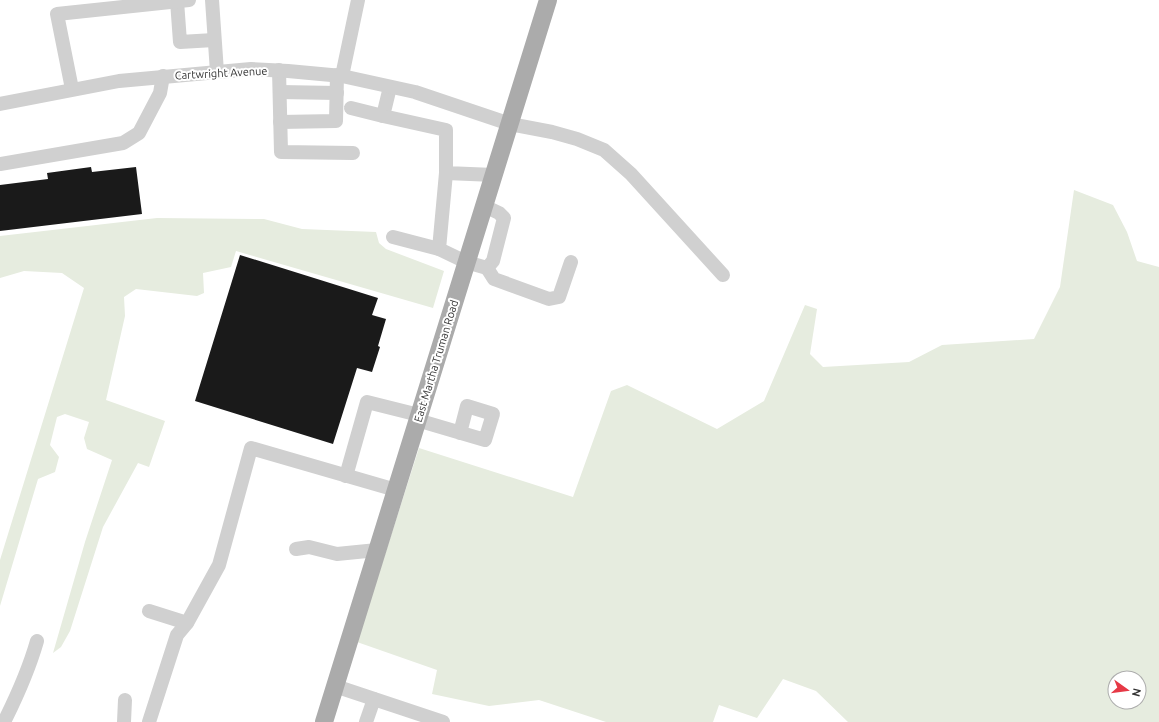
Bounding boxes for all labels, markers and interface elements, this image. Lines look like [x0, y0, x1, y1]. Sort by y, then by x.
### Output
street label: Cartwright Avenue [174, 65, 268, 81]
street label: East Martha Truman Road [412, 298, 460, 424]
north arrow [1107, 670, 1147, 710]
text: N [1130, 687, 1144, 698]

